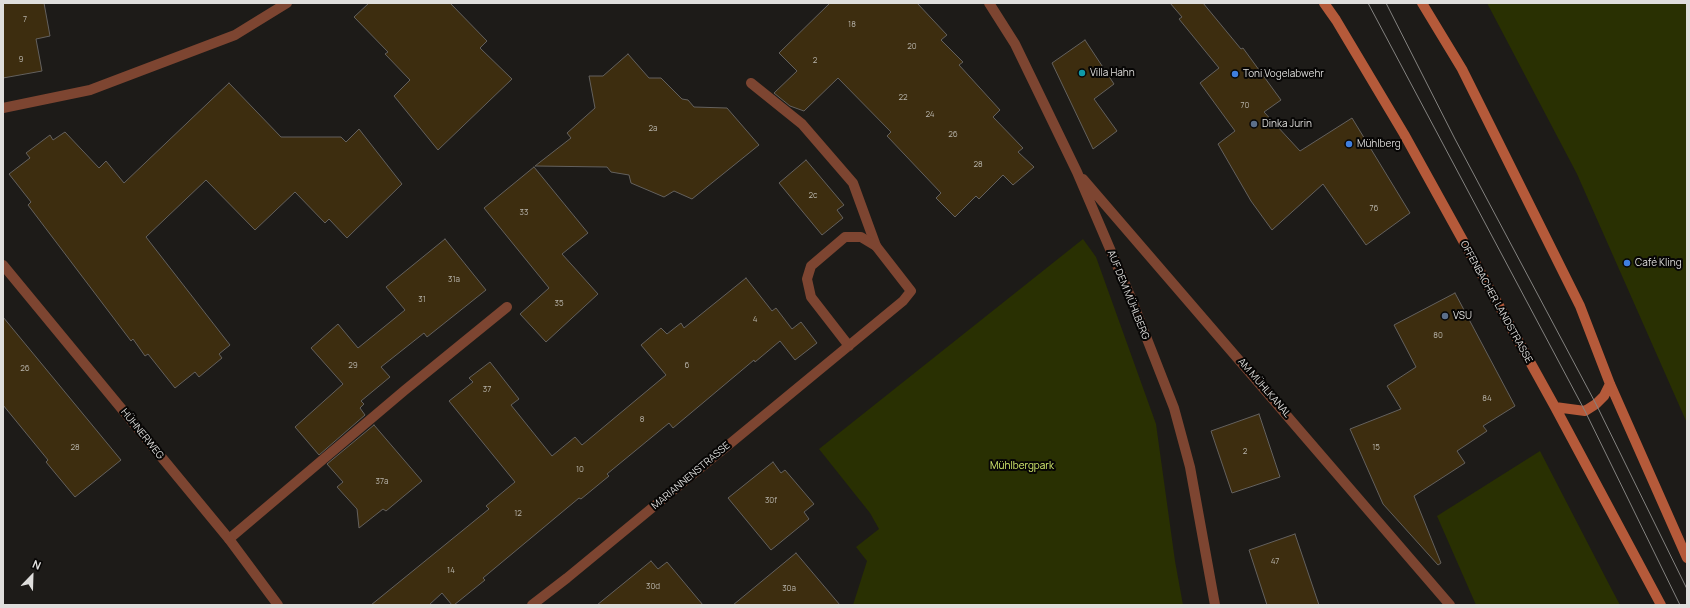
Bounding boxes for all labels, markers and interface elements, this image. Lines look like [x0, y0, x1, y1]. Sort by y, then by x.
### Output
house number: 7 [23, 15, 27, 25]
house number: 18 [848, 20, 856, 30]
house number: 20 [907, 42, 917, 52]
house number: 9 [19, 55, 23, 65]
house number: 2 [813, 56, 817, 66]
place label: Villa Hahn [1090, 67, 1135, 79]
marker: Villa Hahn [1077, 68, 1087, 78]
place label: Toni Vogelabwehr [1243, 68, 1324, 80]
marker: Toni Vogelabwehr [1230, 69, 1240, 79]
house number: 22 [898, 93, 908, 103]
house number: 70 [1241, 101, 1249, 111]
house number: 24 [925, 110, 935, 120]
place label: Dinka Jurin [1262, 118, 1312, 130]
marker: Dinka Jurin [1249, 119, 1259, 129]
house number: 2a [648, 124, 658, 134]
house number: 26 [948, 130, 958, 140]
place label: Mühlberg [1357, 138, 1401, 150]
marker: Mühlberg [1344, 139, 1354, 149]
house number: 28 [973, 160, 983, 170]
house number: 2c [809, 191, 817, 201]
house number: 76 [1370, 204, 1378, 214]
house number: 33 [520, 208, 528, 218]
street label: OFFENBACHER LANDSTRASSE [1457, 239, 1535, 365]
street label: AUF DEM MÜHLBERG [1105, 248, 1151, 342]
place label: Café Kling [1635, 257, 1682, 269]
marker: Café Kling [1622, 258, 1632, 268]
house number: 31a [448, 275, 460, 285]
house number: 31 [418, 295, 426, 305]
house number: 35 [554, 299, 564, 309]
place label: VSU [1453, 310, 1472, 322]
marker: VSU [1440, 311, 1450, 321]
house number: 4 [753, 315, 757, 325]
house number: 80 [1433, 331, 1443, 341]
street label: AM MÜHLKANAL [1235, 356, 1293, 420]
house number: 29 [348, 361, 358, 371]
house number: 6 [685, 361, 689, 371]
house number: 26 [20, 364, 30, 374]
house number: 37 [483, 385, 491, 395]
house number: 84 [1482, 394, 1492, 404]
street label: HÜHNERWEG [118, 406, 166, 462]
house number: 8 [640, 415, 644, 425]
street label: MARIANNENSTRASSE [649, 440, 733, 512]
house number: 28 [70, 443, 80, 453]
house number: 15 [1372, 443, 1380, 453]
house number: 2 [1243, 447, 1247, 457]
park label: Mühlbergpark [990, 460, 1054, 472]
house number: 10 [576, 465, 584, 475]
house number: 37a [376, 477, 388, 487]
house number: 30f [765, 496, 777, 506]
house number: 12 [514, 509, 522, 519]
north arrow [12, 556, 52, 596]
text: N [30, 556, 43, 573]
house number: 47 [1271, 557, 1279, 567]
house number: 14 [447, 566, 455, 576]
house number: 30d [646, 582, 660, 592]
house number: 30a [782, 584, 796, 594]

